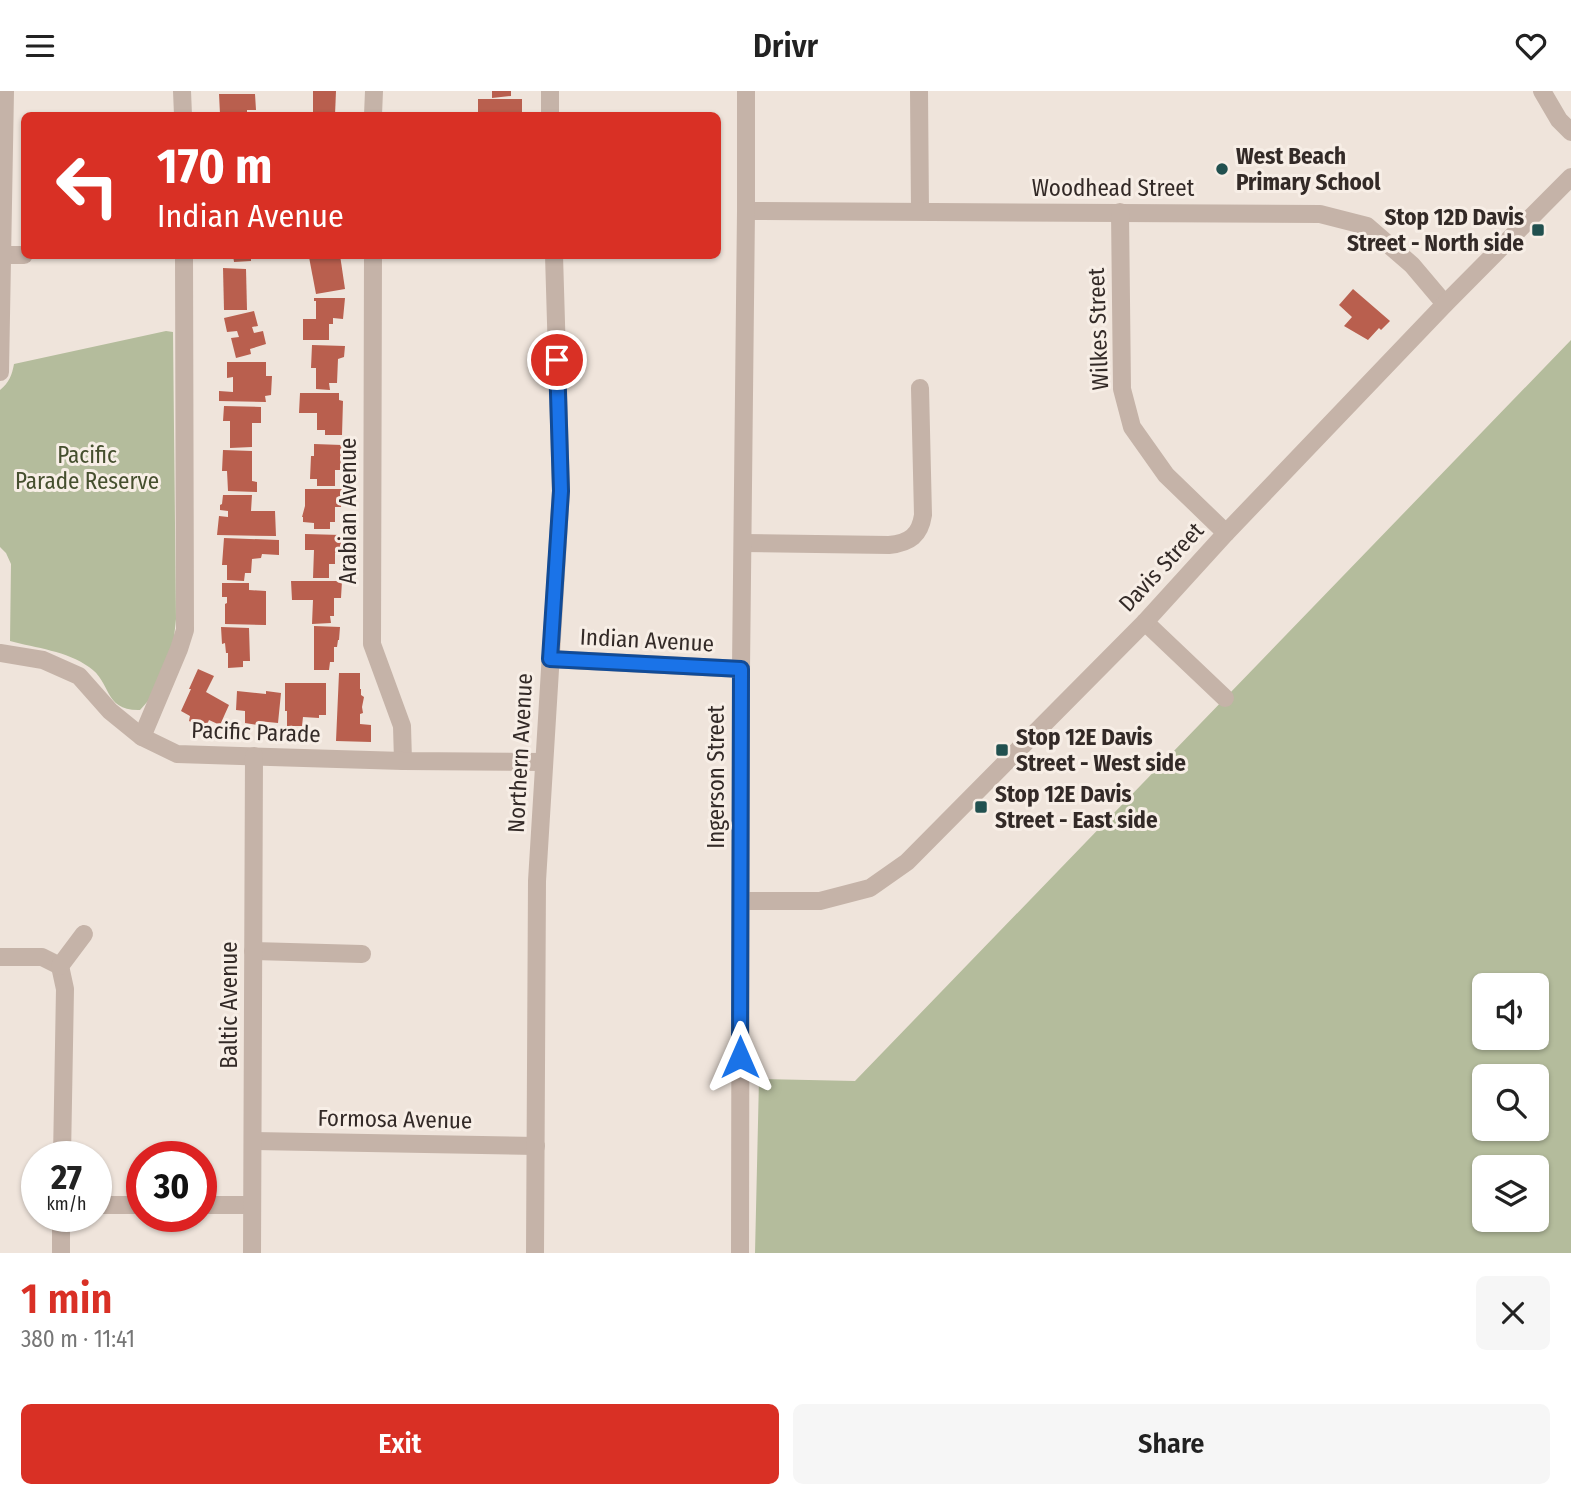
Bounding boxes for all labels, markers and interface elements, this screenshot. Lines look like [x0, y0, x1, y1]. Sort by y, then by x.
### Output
icon: menu [21, 27, 59, 65]
text: Drivr [753, 27, 818, 65]
icon: heart [1512, 27, 1550, 65]
text: 170 m [157, 137, 273, 196]
icon: left [42, 140, 133, 231]
place label: West Beach Primary School [1236, 142, 1381, 196]
marker: West Beach Primary School [1214, 161, 1230, 177]
street label: Woodhead Street [1032, 174, 1195, 202]
text: Indian Avenue [157, 197, 344, 235]
place label: Stop 12D Davis Street - North side [1347, 203, 1524, 257]
marker: Stop 12D Davis Street - North side [1530, 222, 1546, 238]
street label: Wilkes Street [1082, 267, 1114, 391]
pin [527, 330, 587, 390]
icon: arrive [538, 341, 576, 379]
street label: Arabian Avenue [334, 438, 362, 584]
park label: Pacific Parade Reserve [15, 441, 159, 495]
street label: Davis Street [1113, 516, 1210, 617]
street label: Indian Avenue [579, 623, 715, 657]
street label: Northern Avenue [502, 672, 538, 834]
street label: Ingerson Street [702, 705, 730, 849]
street label: Pacific Parade [191, 716, 321, 748]
place label: Stop 12E Davis Street - West side [1016, 723, 1186, 777]
marker: Stop 12E Davis Street - West side [994, 742, 1010, 758]
place label: Stop 12E Davis Street - East side [995, 780, 1158, 834]
marker: Stop 12E Davis Street - East side [973, 799, 989, 815]
street label: Baltic Avenue [215, 941, 243, 1069]
map controls [1472, 973, 1549, 1232]
button: sound [1472, 973, 1549, 1050]
position arrow [703, 1020, 777, 1094]
button: search [1472, 1064, 1549, 1141]
street label: Formosa Avenue [317, 1104, 473, 1134]
speed limit sign: 30 [126, 1141, 217, 1232]
button: layers [1472, 1155, 1549, 1232]
text: 27 [51, 1156, 82, 1198]
text: km/h [46, 1193, 87, 1215]
text: 1 min [21, 1274, 112, 1324]
button: close [1476, 1276, 1550, 1350]
text: 380 m · 11:41 [21, 1325, 135, 1353]
button: Exit [21, 1404, 779, 1484]
button: Share [793, 1404, 1550, 1484]

